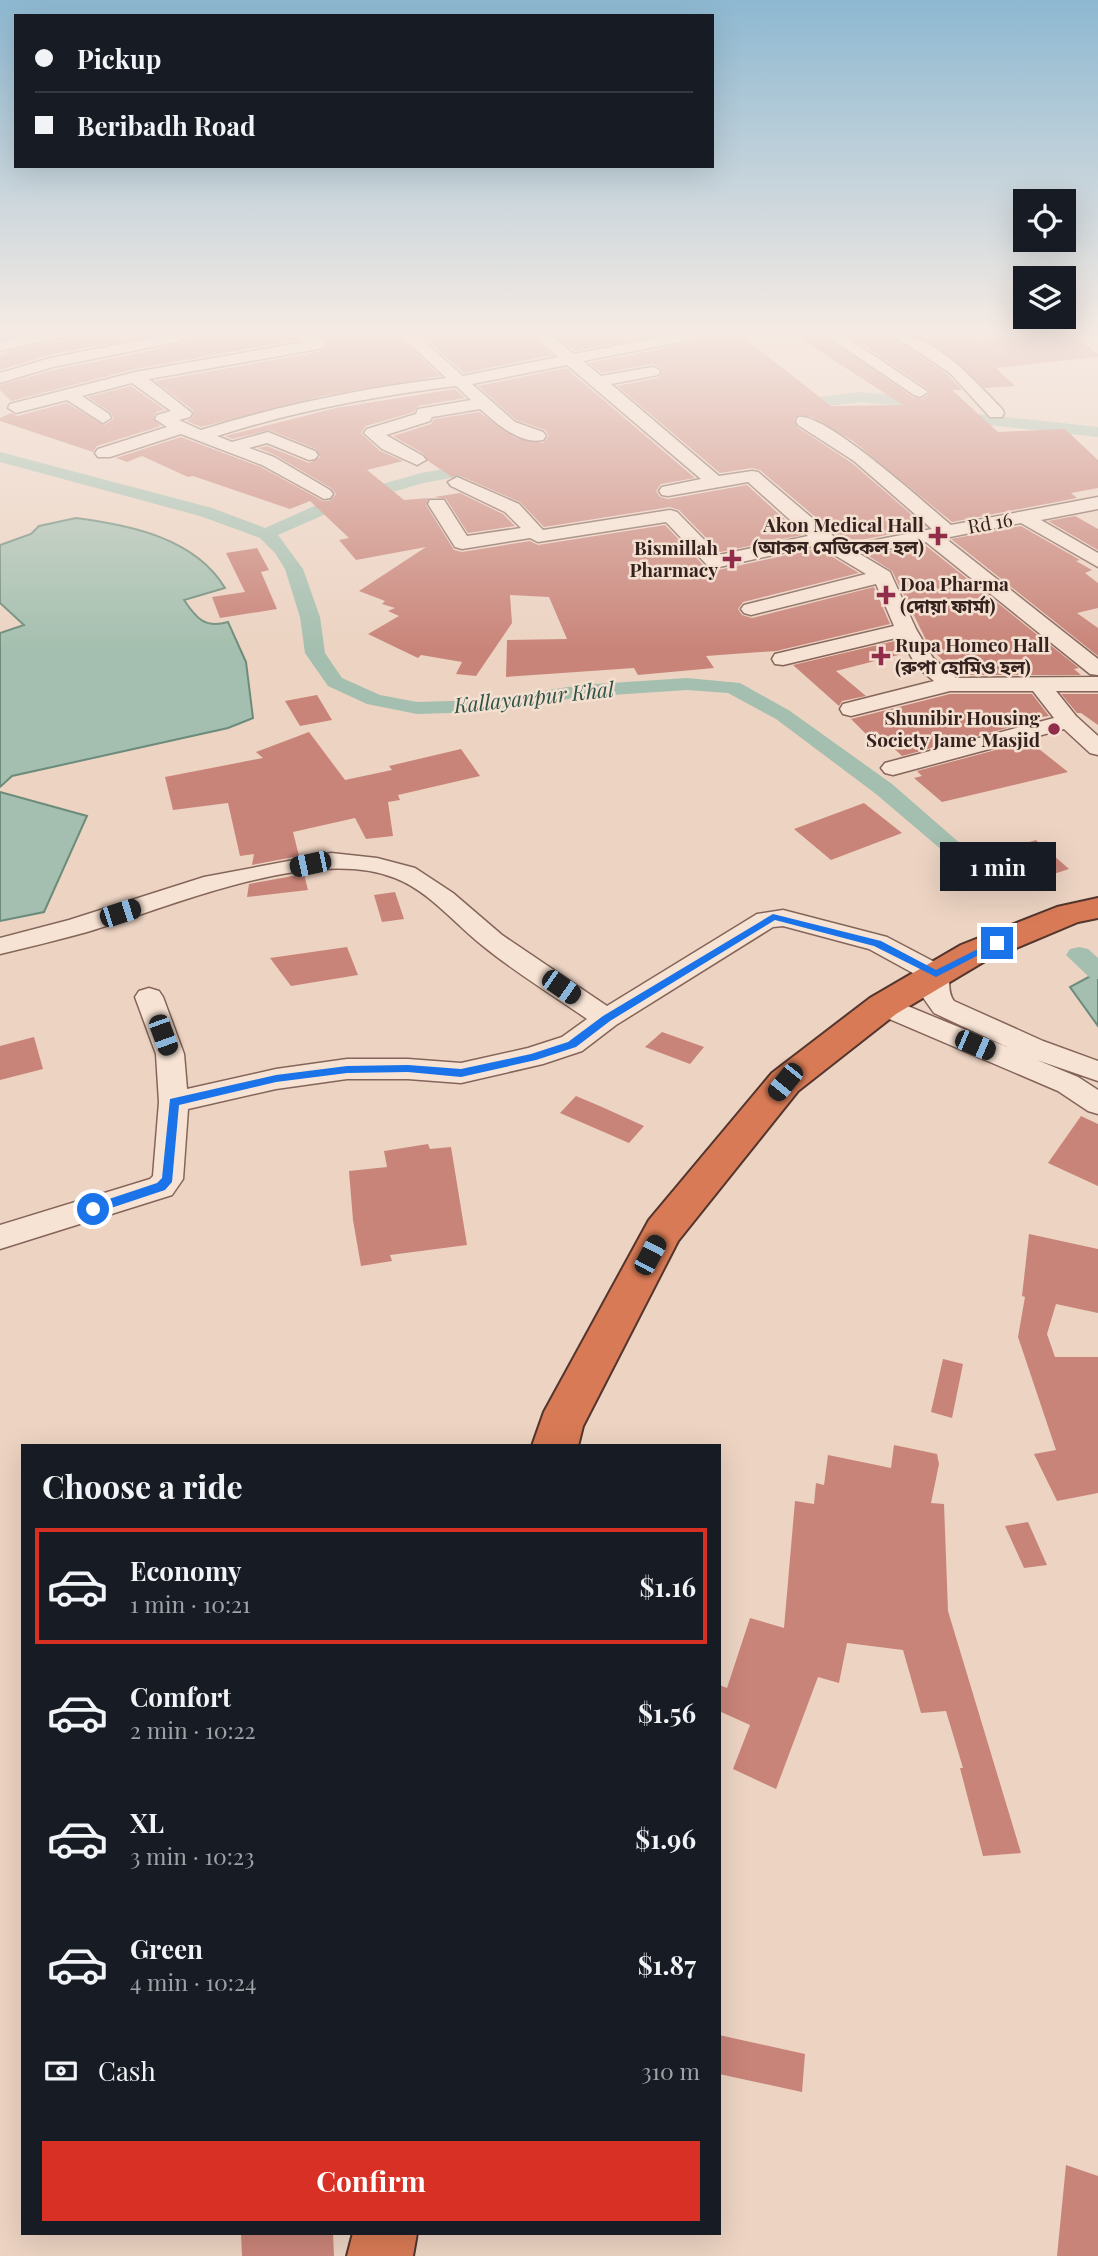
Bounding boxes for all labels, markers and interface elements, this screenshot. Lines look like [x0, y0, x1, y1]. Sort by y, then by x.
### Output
text: Pickup [77, 41, 161, 76]
text: Beribadh Road [77, 108, 256, 143]
map controls [1013, 189, 1076, 329]
button: locate [1013, 189, 1076, 252]
button: layers [1013, 266, 1076, 329]
street label: Rd 16 [965, 505, 1014, 539]
place label: Akon Medical Hall (আকন মেডিকেল হল) [752, 511, 924, 559]
marker: Akon Medical Hall (আকন মেডিকেল হল) [930, 528, 946, 544]
place label: Bismillah Pharmacy [630, 534, 718, 582]
marker: Bismillah Pharmacy [724, 551, 740, 567]
place label: Doa Pharma (দোয়া ফার্মা) [900, 570, 1009, 618]
marker: Doa Pharma (দোয়া ফার্মা) [878, 587, 894, 603]
place label: Rupa Homeo Hall (রুপা হোমিও হল) [895, 631, 1050, 679]
marker: Rupa Homeo Hall (রুপা হোমিও হল) [873, 648, 889, 664]
water label: Kallayanpur Khal [451, 674, 616, 718]
place label: Shunibir Housing Society Jame Masjid [866, 704, 1041, 752]
marker: Shunibir Housing Society Jame Masjid [1046, 721, 1062, 737]
callout: 1 min [939, 842, 1055, 890]
car [288, 849, 333, 879]
text: 1 min [970, 851, 1026, 882]
car [97, 897, 144, 929]
route end [981, 927, 1013, 959]
car [538, 966, 585, 1008]
car [146, 1012, 181, 1058]
car [952, 1027, 999, 1063]
car [764, 1059, 807, 1105]
route start [77, 1193, 109, 1225]
car [631, 1232, 670, 1278]
text: Choose a ride [42, 1464, 243, 1507]
text: Economy [130, 1553, 241, 1588]
icon: car [46, 1555, 109, 1618]
text: $1.16 [640, 1569, 696, 1604]
text: 1 min · 10:21 [130, 1588, 251, 1619]
text: Comfort [130, 1679, 231, 1714]
icon: car [46, 1681, 109, 1744]
text: $1.56 [638, 1695, 696, 1730]
text: 2 min · 10:22 [130, 1714, 256, 1745]
text: XL [130, 1805, 164, 1840]
icon: car [46, 1807, 109, 1870]
text: $1.96 [635, 1821, 696, 1856]
text: 3 min · 10:23 [130, 1840, 254, 1871]
text: Green [130, 1931, 203, 1966]
icon: car [46, 1933, 109, 1996]
text: $1.87 [638, 1947, 696, 1982]
text: 4 min · 10:24 [130, 1966, 256, 1997]
icon: cash [42, 2052, 80, 2090]
text: Cash [98, 2053, 156, 2088]
text: 310 m [641, 2055, 700, 2086]
button: Confirm [42, 2141, 700, 2221]

